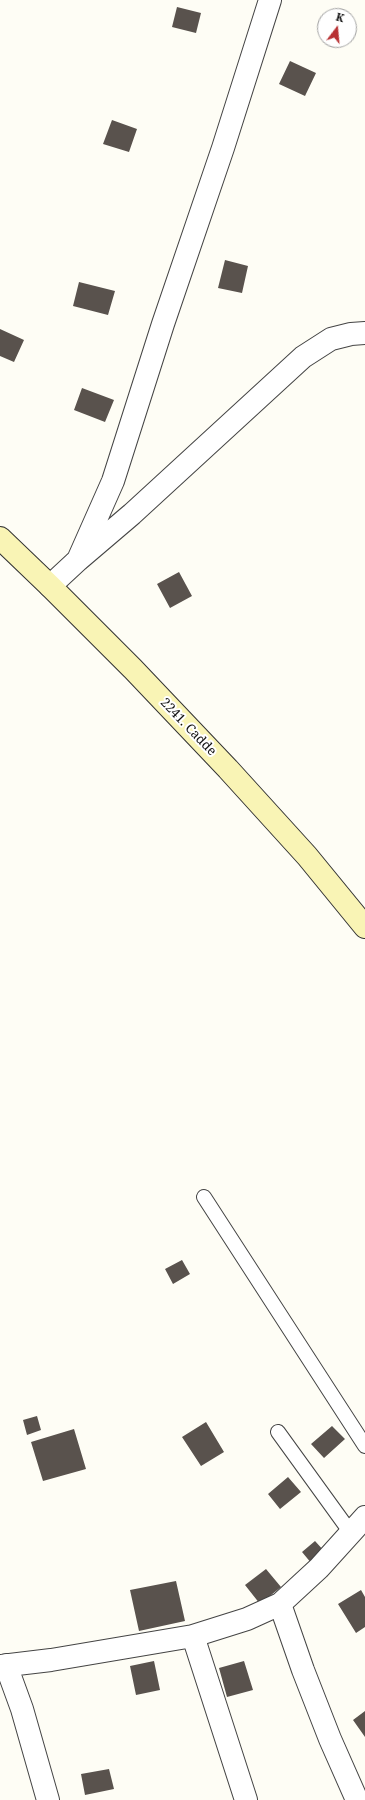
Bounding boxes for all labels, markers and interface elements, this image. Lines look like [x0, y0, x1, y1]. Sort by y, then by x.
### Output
north arrow [317, 8, 357, 48]
text: K [334, 9, 346, 25]
street label: 2241. Cadde [157, 695, 219, 759]

